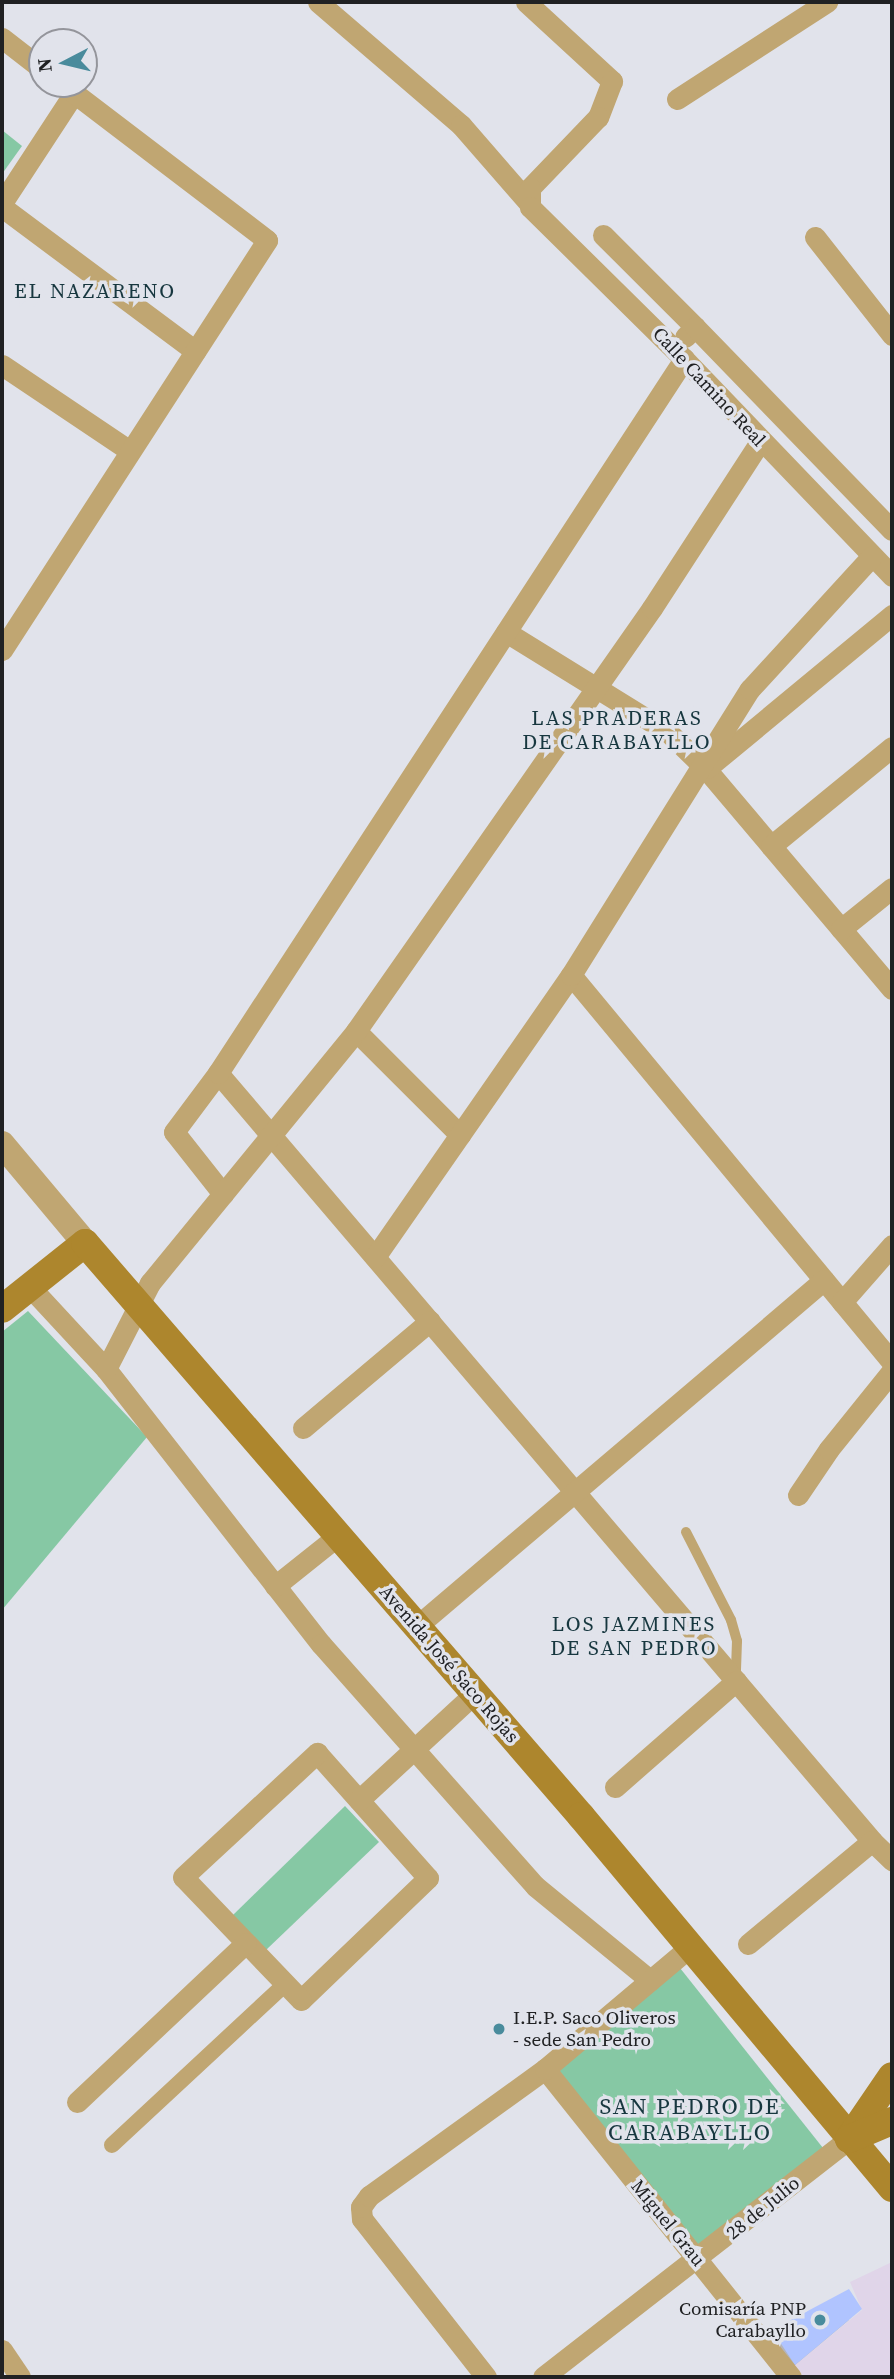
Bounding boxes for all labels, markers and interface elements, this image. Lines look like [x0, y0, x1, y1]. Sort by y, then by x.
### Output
north arrow [28, 28, 98, 98]
text: N [30, 57, 58, 74]
district label: EL NAZARENO [15, 278, 175, 304]
street label: Calle Camino Real [648, 323, 770, 451]
district label: LAS PRADERAS DE CARABAYLLO [524, 705, 710, 755]
street label: Avenida José Saco Rojas [374, 1581, 524, 1747]
district label: LOS JAZMINES DE SAN PEDRO [552, 1611, 716, 1661]
place label: I.E.P. Saco Oliveros - sede San Pedro [513, 2007, 676, 2051]
marker: I.E.P. Saco Oliveros - sede San Pedro [491, 2021, 507, 2037]
district label: SAN PEDRO DE CARABAYLLO [601, 2092, 779, 2146]
street label: 28 de Julio [722, 2172, 804, 2244]
street label: Miguel Grau [626, 2175, 710, 2271]
place label: Comisaría PNP Carabayllo [679, 2298, 806, 2342]
marker: Comisaría PNP Carabayllo [812, 2312, 828, 2328]

